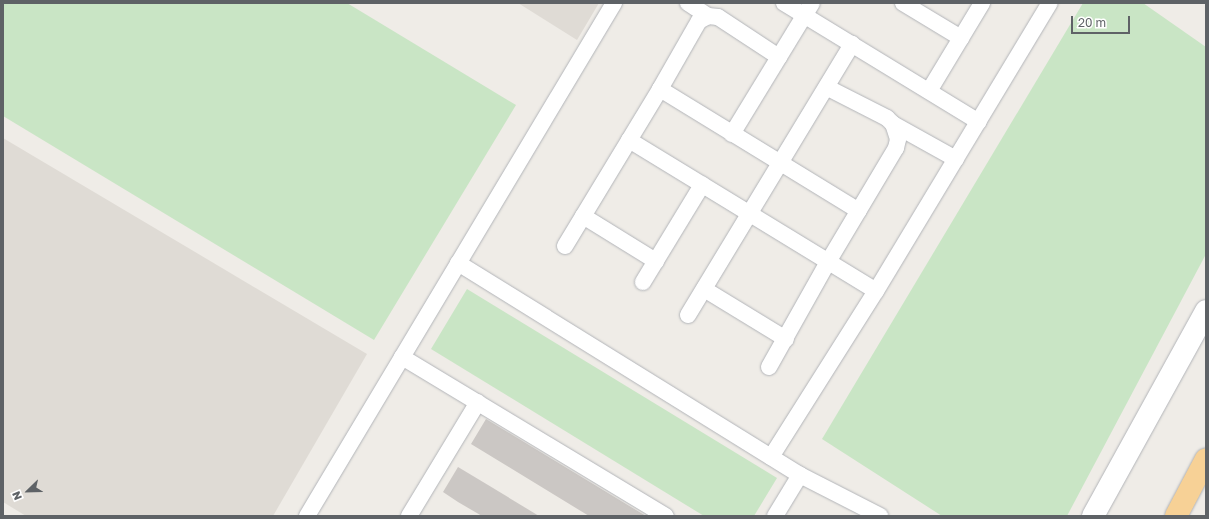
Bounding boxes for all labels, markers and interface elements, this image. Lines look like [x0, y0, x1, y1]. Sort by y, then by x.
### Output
scale bar [1073, 8, 1132, 34]
text: 20 m [1078, 15, 1106, 30]
north arrow [8, 471, 48, 511]
text: N [9, 489, 24, 502]

